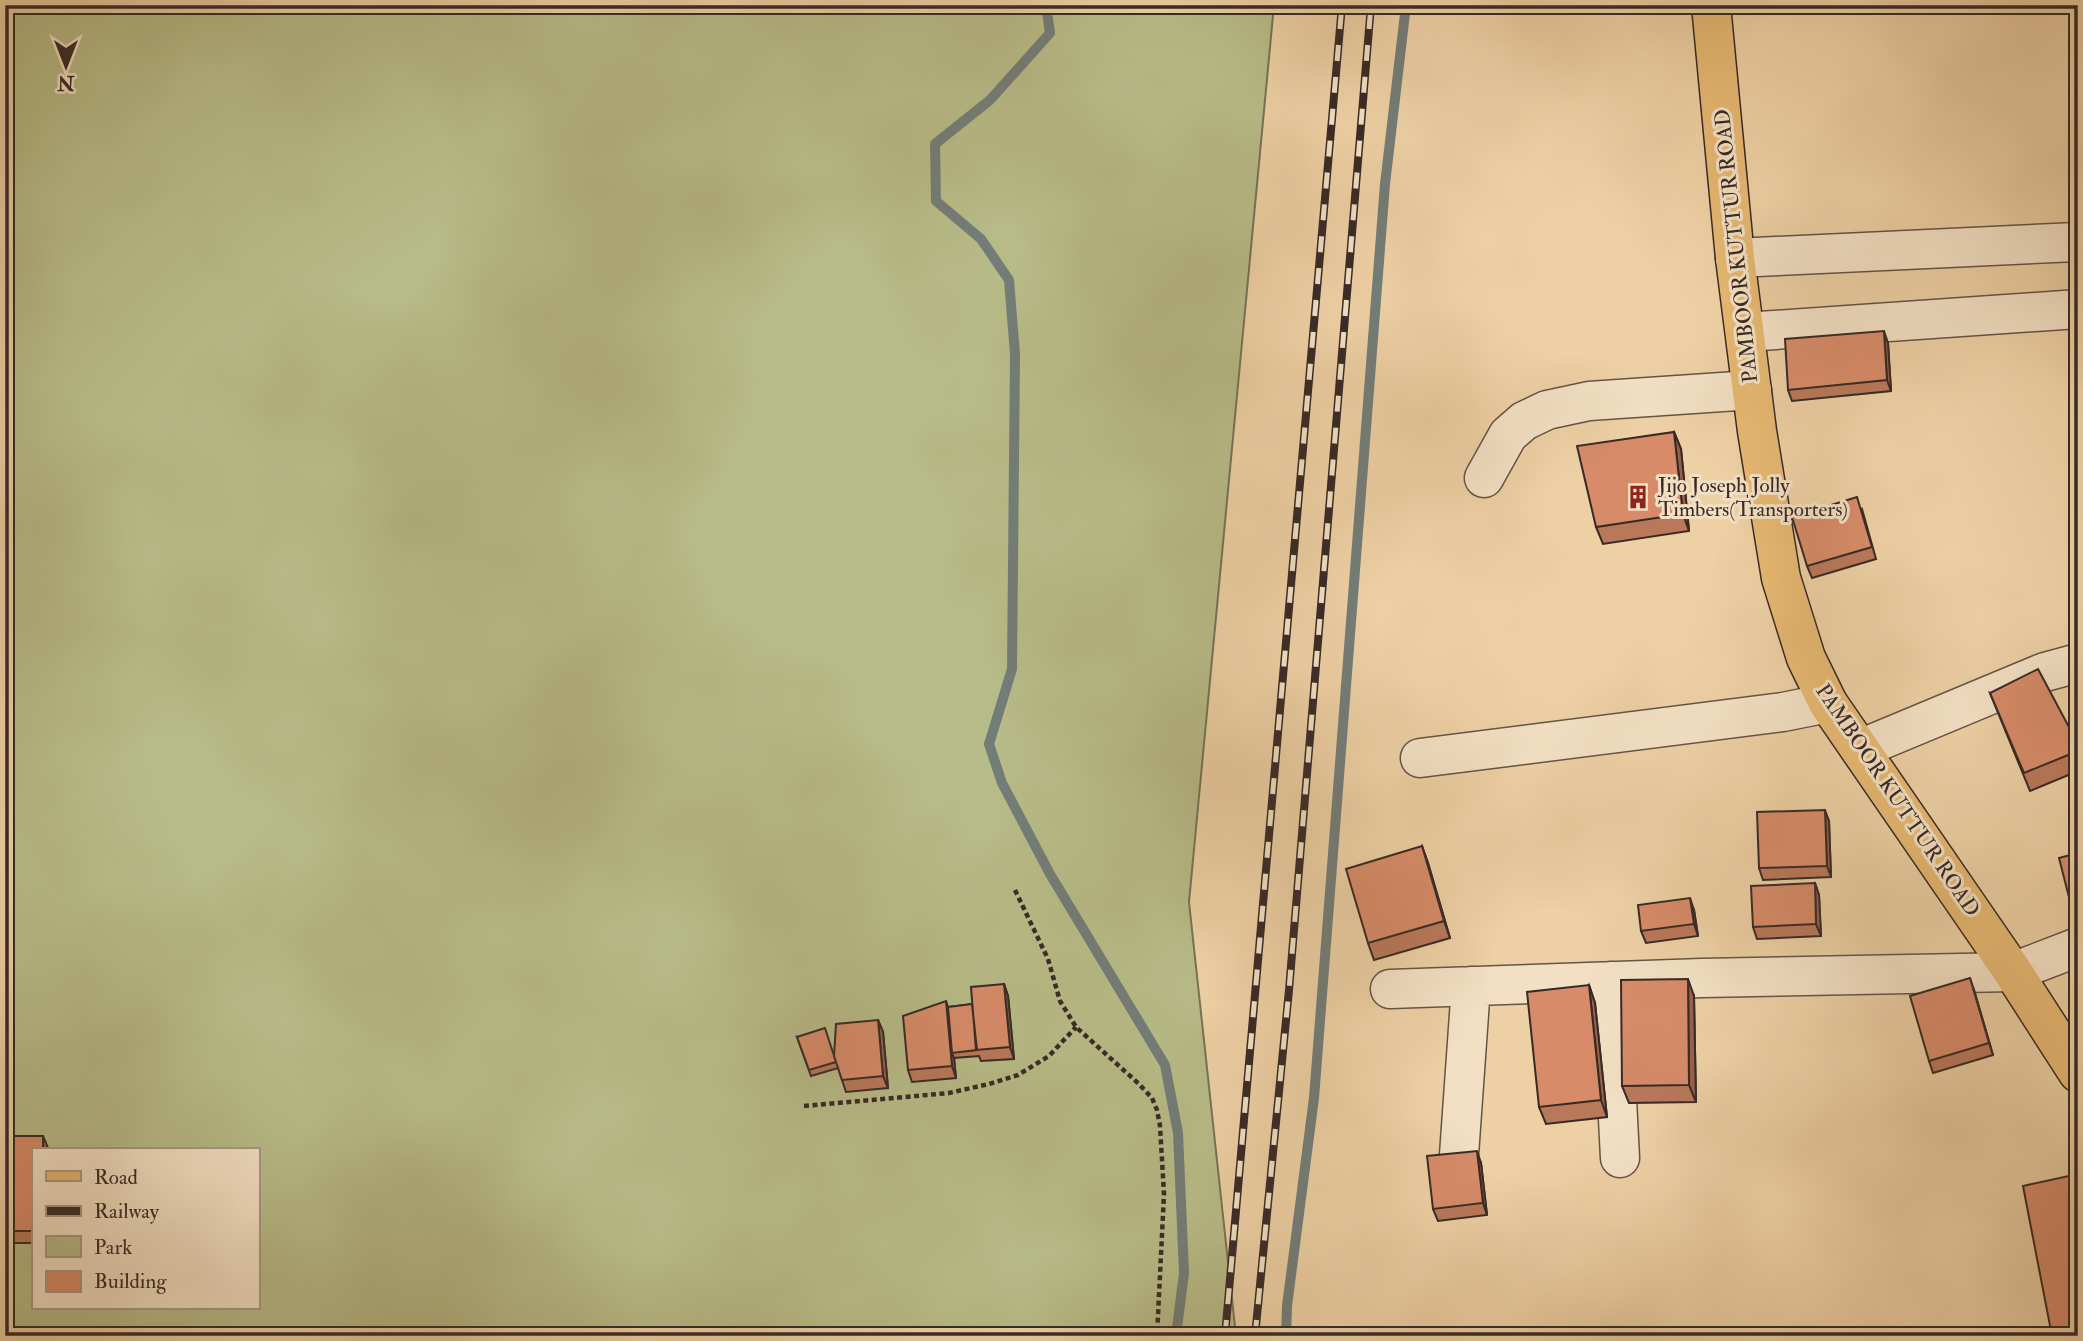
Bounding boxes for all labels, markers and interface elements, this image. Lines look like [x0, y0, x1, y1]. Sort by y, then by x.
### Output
north arrow [32, 32, 102, 102]
text: N [57, 70, 76, 94]
street label: PAMBOOR KUTTUR ROAD [1709, 108, 1764, 384]
place label: Jijo Joseph Jolly Timbers(Transporters) [1657, 472, 1848, 523]
building icon: Jijo Joseph Jolly Timbers(Transporters) [1624, 483, 1652, 511]
street label: PAMBOOR KUTTUR ROAD [1810, 679, 1986, 922]
legend [32, 1148, 259, 1310]
text: Road [94, 1164, 139, 1191]
text: Railway [94, 1198, 160, 1225]
text: Park [94, 1234, 132, 1261]
text: Building [94, 1268, 167, 1295]

